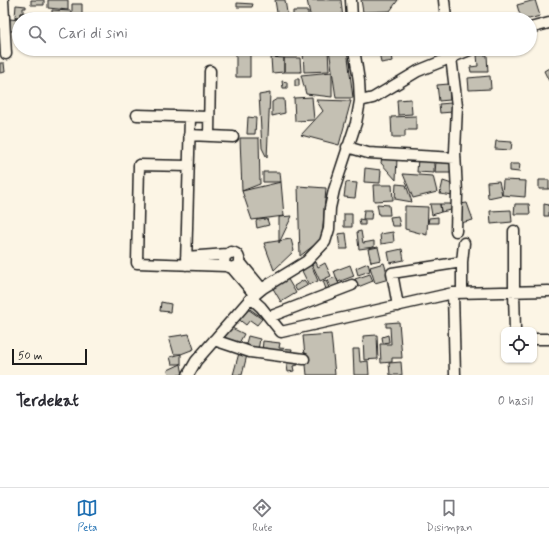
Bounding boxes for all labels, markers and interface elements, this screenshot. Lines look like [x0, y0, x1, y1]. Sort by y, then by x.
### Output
search box [12, 12, 537, 56]
icon: search [26, 23, 48, 45]
text: Cari di sini [58, 24, 128, 44]
map controls [501, 327, 537, 363]
button: locate [501, 327, 537, 363]
scale bar [12, 347, 87, 366]
text: 50 m [18, 349, 43, 363]
text: Terdekat [16, 390, 79, 412]
text: 0 hasil [498, 393, 533, 410]
tab: Peta [76, 497, 98, 535]
tab: Rute [251, 497, 273, 535]
tab: Disimpan [426, 497, 473, 535]

